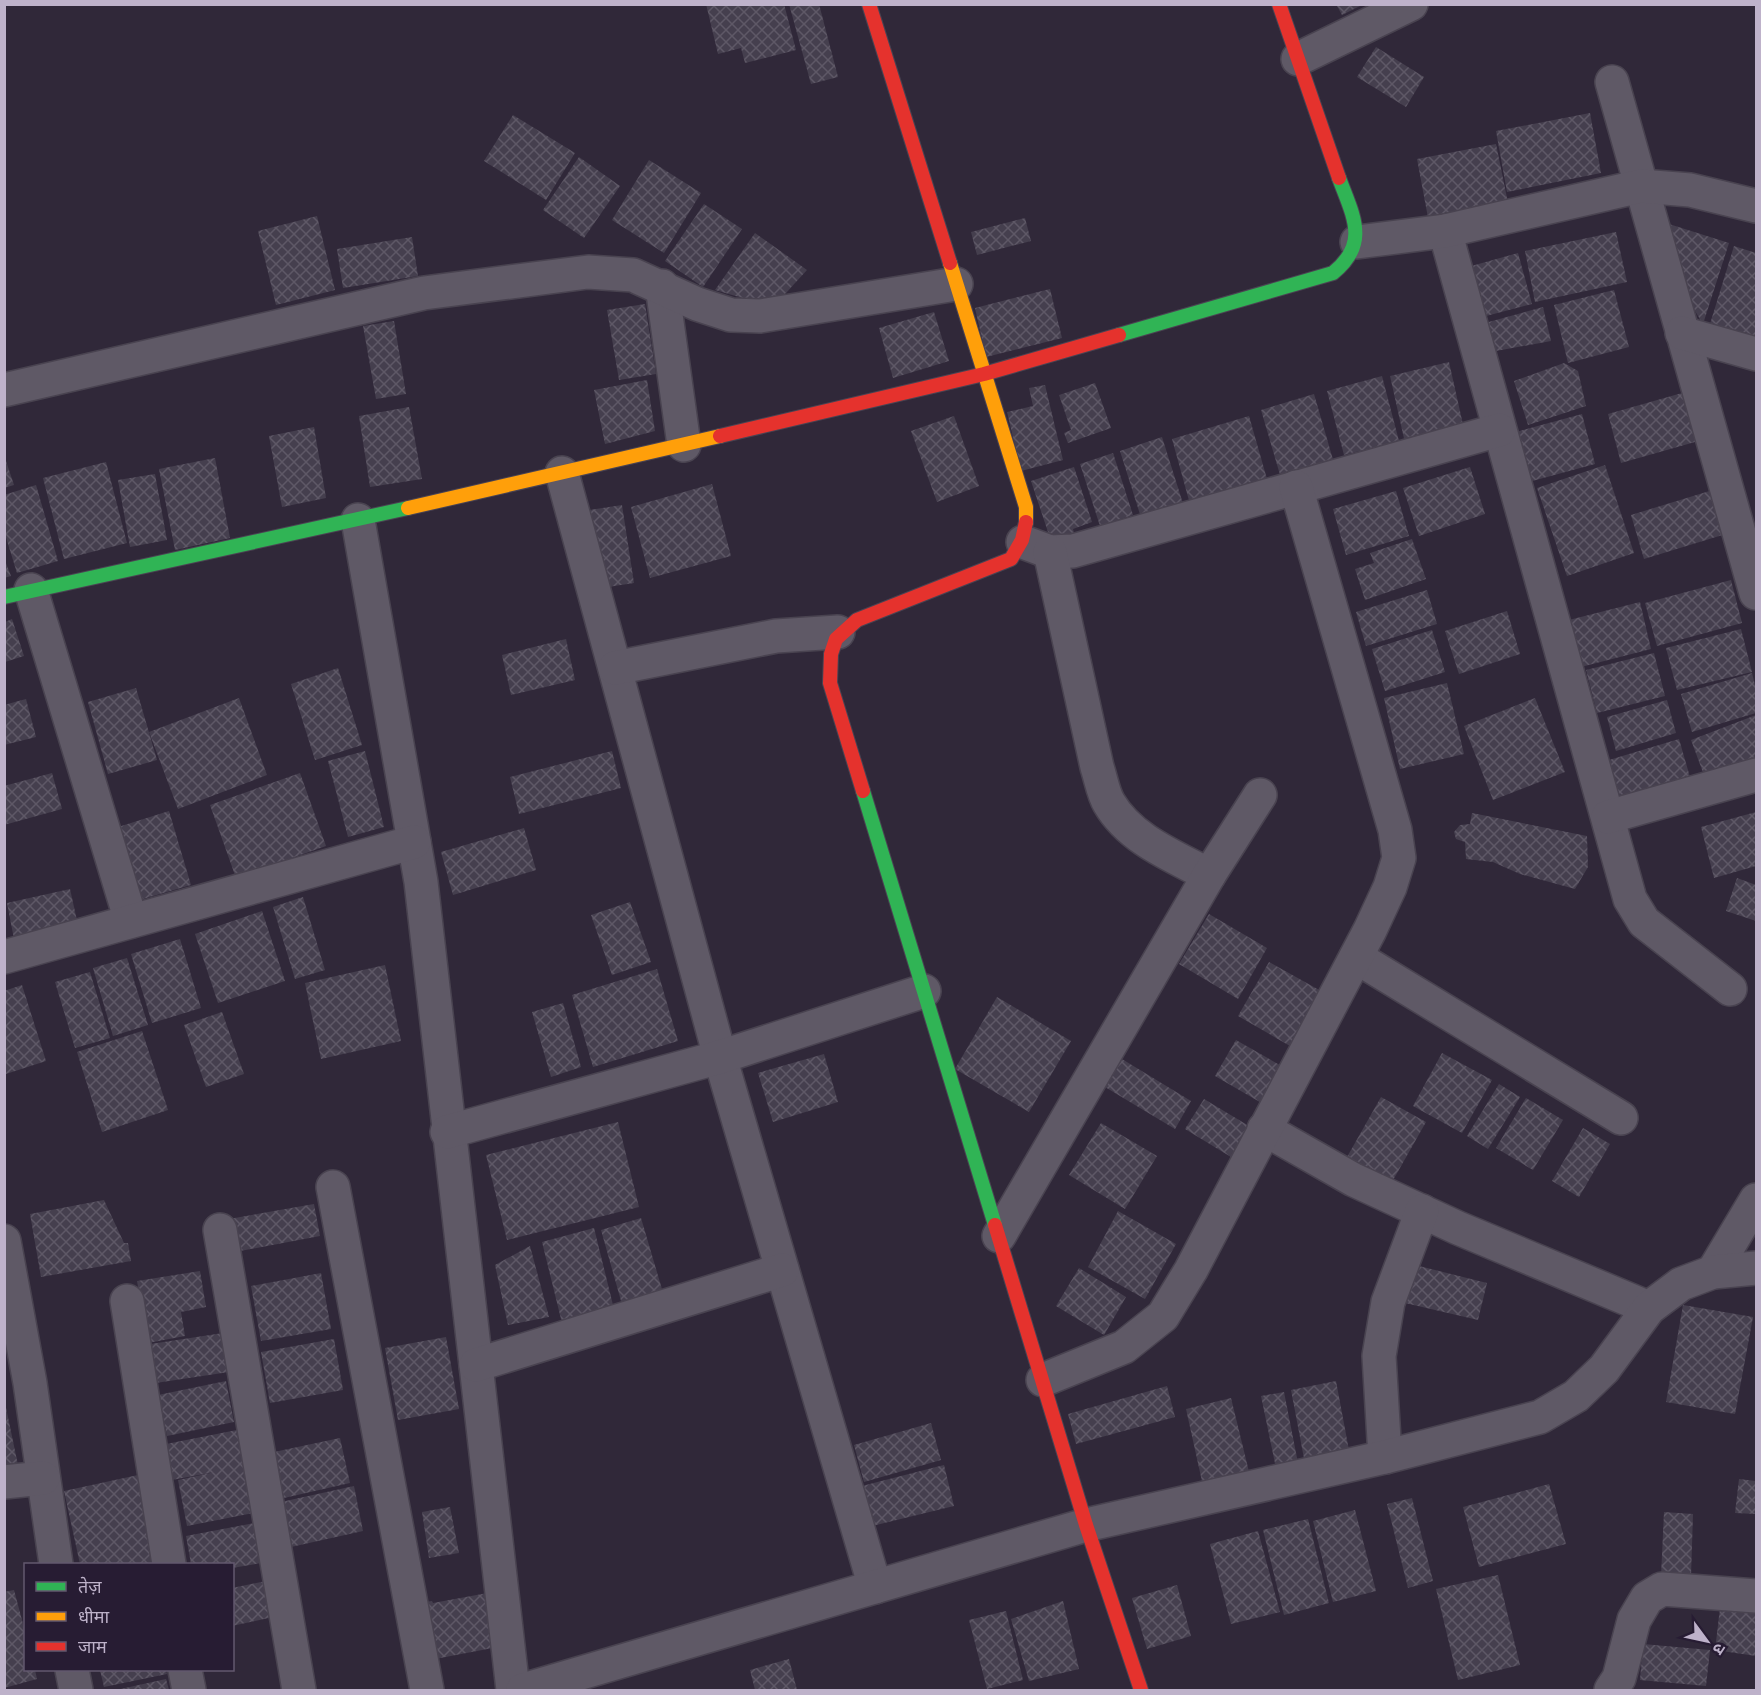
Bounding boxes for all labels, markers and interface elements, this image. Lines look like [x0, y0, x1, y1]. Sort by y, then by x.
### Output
legend [24, 1563, 234, 1671]
text: तेज़ [78, 1575, 102, 1597]
text: धीमा [78, 1605, 109, 1627]
north arrow [1677, 1611, 1737, 1671]
text: जाम [78, 1635, 108, 1657]
text: उ [1709, 1640, 1731, 1659]

